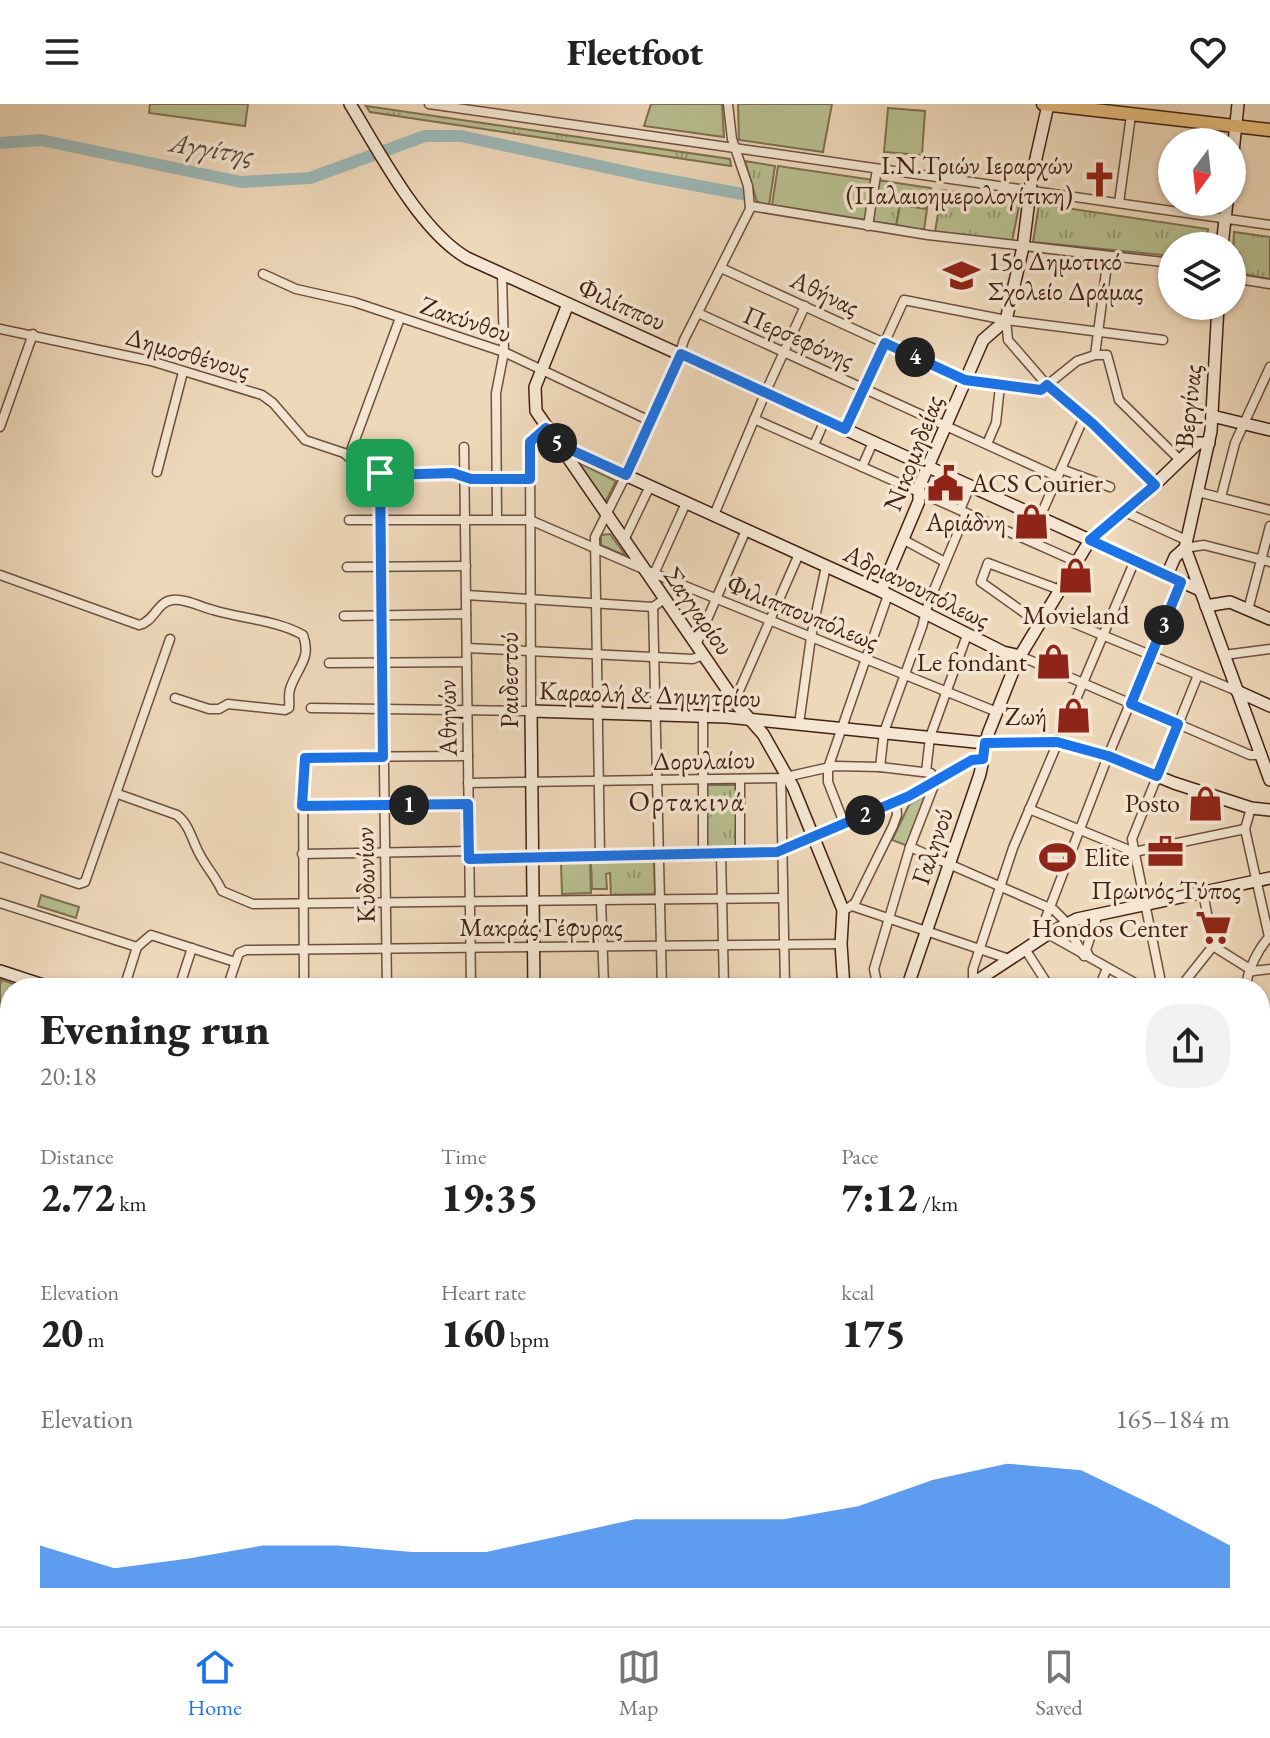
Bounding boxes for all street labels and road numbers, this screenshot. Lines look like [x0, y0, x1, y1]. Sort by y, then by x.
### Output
street label: Αθήνας [784, 262, 865, 324]
street label: Φιλίππου [573, 270, 671, 338]
street label: Ζακύνθου [416, 288, 516, 350]
street label: Περσεφόνης [738, 297, 860, 377]
street label: Δημοσθένους [122, 319, 254, 387]
street label: Βεργίνας [1167, 363, 1209, 449]
street label: Νικομηδείας [875, 390, 951, 516]
street label: Αδριανουπόλεως [837, 536, 996, 636]
street label: Σαγγαρίου [656, 560, 742, 662]
street label: Φιλιππουπόλεως [722, 566, 884, 658]
street label: Ραιδεστού [492, 632, 526, 728]
street label: Καραολή & Δημητρίου [538, 673, 762, 715]
street label: Αθηνών [429, 679, 465, 758]
street label: Δορυλαίου [653, 742, 755, 778]
street label: Γαληνού [903, 803, 961, 889]
street label: Κυδωνίων [347, 827, 383, 923]
street label: Μακράς Γέφυρας [459, 910, 623, 944]

